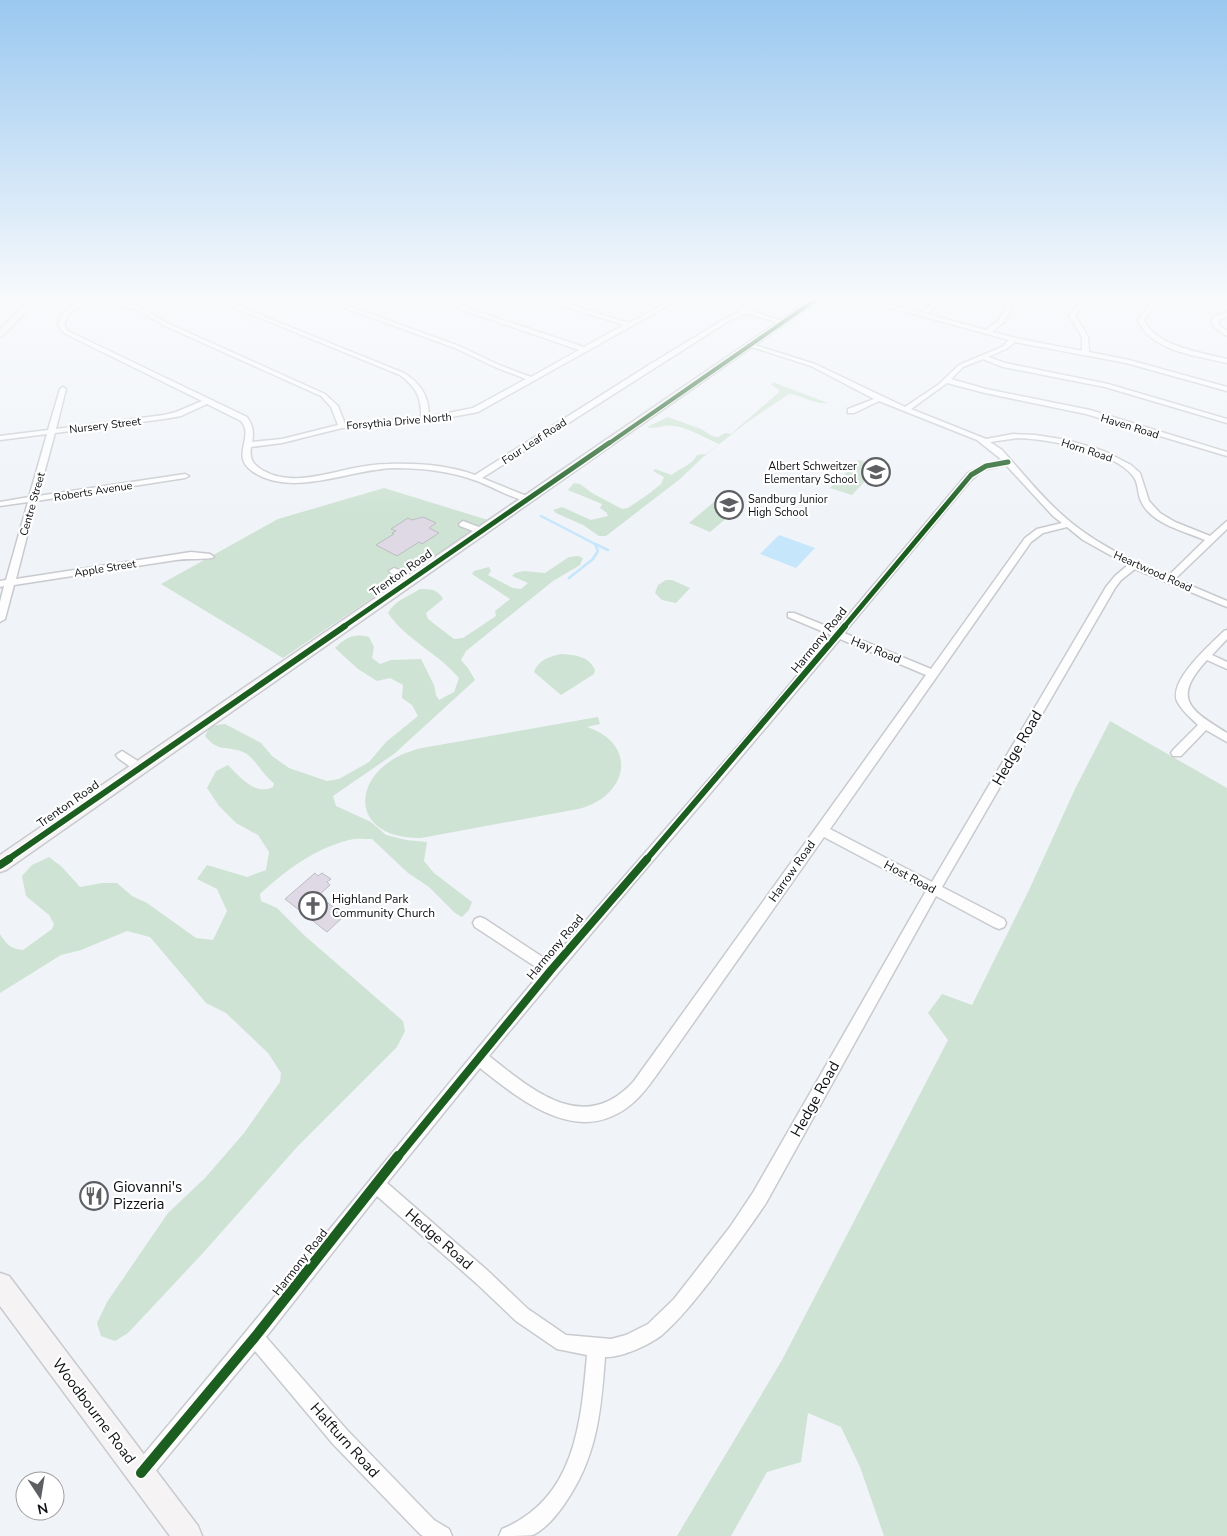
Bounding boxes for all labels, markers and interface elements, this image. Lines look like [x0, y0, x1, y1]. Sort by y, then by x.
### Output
street label: Forsythia Drive North [346, 409, 452, 434]
street label: Haven Road [1099, 410, 1161, 442]
street label: Nursery Street [68, 414, 142, 437]
street label: Four Leaf Road [499, 415, 570, 468]
street label: Horn Road [1059, 435, 1114, 466]
school or university icon: Albert Schweitzer Elementary School [861, 457, 891, 487]
place label: Albert Schweitzer Elementary School [764, 459, 858, 487]
street label: Centre Street [16, 470, 49, 538]
street label: Roberts Avenue [53, 478, 134, 505]
school or university icon: Sandburg Junior High School [714, 490, 744, 520]
place label: Sandburg Junior High School [748, 492, 828, 520]
street label: Trenton Road [367, 546, 435, 600]
street label: Heartwood Road [1111, 547, 1194, 595]
street label: Apple Street [73, 556, 137, 581]
street label: Harmony Road [787, 604, 851, 676]
street label: Hay Road [849, 633, 903, 667]
street label: Hedge Road [987, 707, 1047, 789]
street label: Trenton Road [34, 777, 102, 831]
street label: Harrow Road [765, 837, 819, 905]
street label: Host Road [881, 857, 939, 897]
church icon: Highland Park Community Church [298, 891, 328, 921]
place label: Highland Park Community Church [332, 891, 435, 921]
street label: Harmony Road [523, 911, 587, 983]
street label: Hedge Road [786, 1058, 844, 1140]
place label: Giovanni's Pizzeria [113, 1177, 182, 1214]
restaurant icon: Giovanni's Pizzeria [79, 1181, 109, 1211]
street label: Hedge Road [401, 1204, 477, 1274]
street label: Harmony Road [269, 1225, 331, 1299]
street label: Woodbourne Road [48, 1354, 140, 1468]
street label: Halfturn Road [306, 1398, 384, 1482]
north arrow [15, 1471, 65, 1521]
text: N [35, 1498, 50, 1519]

